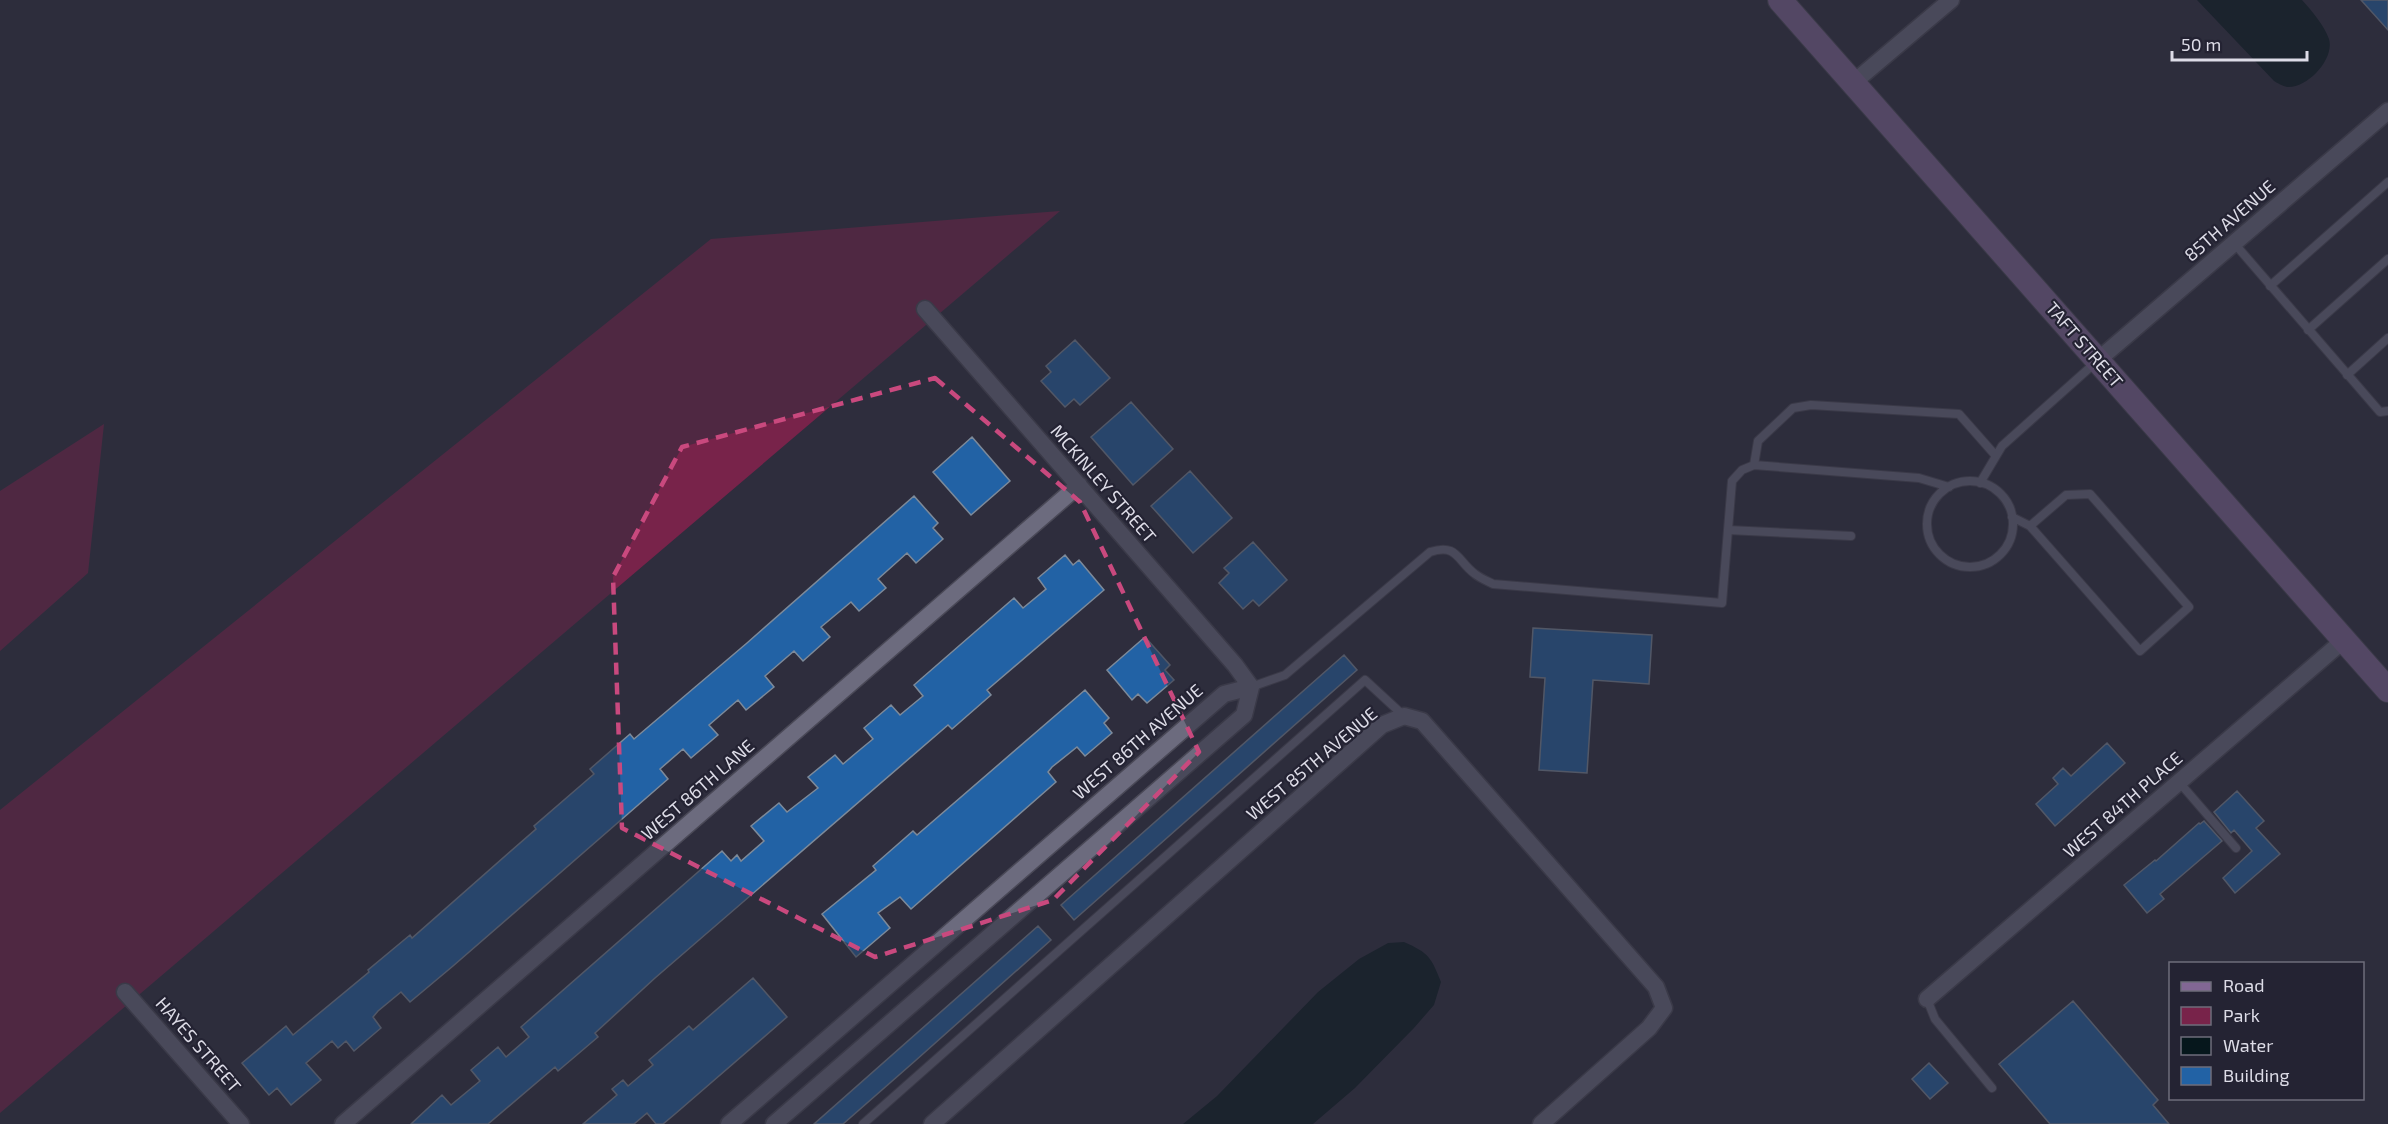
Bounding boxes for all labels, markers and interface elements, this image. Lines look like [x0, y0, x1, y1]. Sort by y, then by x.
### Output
scale bar [2172, 24, 2307, 62]
text: 50 m [2181, 33, 2221, 55]
street label: 85TH AVENUE [2179, 175, 2279, 266]
street label: TAFT STREET [2041, 297, 2128, 392]
street label: MCKINLEY STREET [1046, 420, 1161, 547]
street label: WEST 86TH AVENUE [1068, 679, 1207, 804]
street label: WEST 85TH AVENUE [1241, 702, 1381, 824]
street label: WEST 86TH LANE [636, 734, 758, 844]
street label: WEST 84TH PLACE [2058, 746, 2187, 862]
legend [2169, 962, 2364, 1100]
text: Road [2223, 974, 2264, 996]
street label: HAYES STREET [151, 992, 246, 1097]
text: Park [2223, 1004, 2260, 1026]
text: Water [2223, 1034, 2273, 1056]
text: Building [2223, 1064, 2290, 1086]

